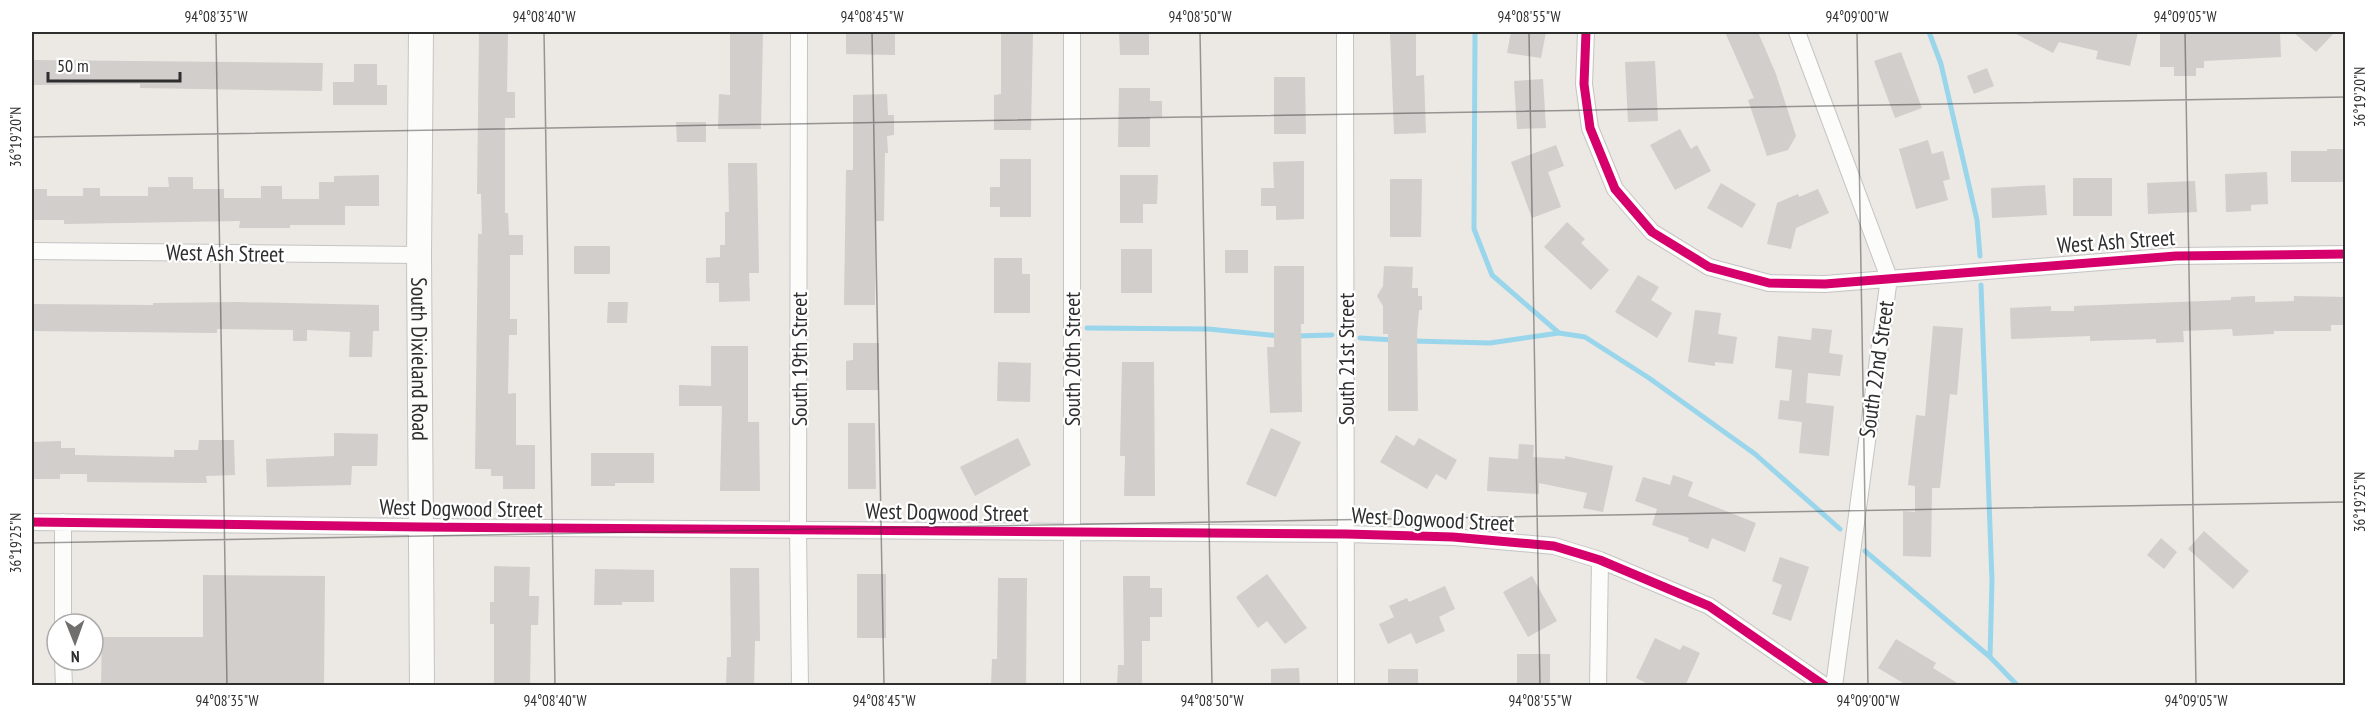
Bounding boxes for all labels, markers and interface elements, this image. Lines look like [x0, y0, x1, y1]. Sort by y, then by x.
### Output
text: 94°08'35"W [184, 7, 248, 26]
text: 94°08'40"W [512, 7, 576, 26]
text: 94°08'45"W [840, 7, 904, 26]
text: 94°08'50"W [1168, 7, 1232, 26]
text: 94°08'55"W [1497, 7, 1561, 26]
text: 94°09'00"W [1825, 7, 1889, 26]
text: 94°09'05"W [2153, 7, 2217, 26]
scale bar [48, 45, 180, 83]
text: 50 m [57, 54, 89, 77]
text: 36°19'20"N [2350, 67, 2369, 127]
text: 36°19'20"N [6, 107, 25, 167]
street label: West Ash Street [2056, 223, 2176, 259]
street label: West Ash Street [166, 238, 284, 268]
street label: South Dixieland Road [405, 277, 434, 441]
street label: South 19th Street [785, 292, 813, 426]
street label: South 20th Street [1058, 292, 1086, 426]
street label: South 21st Street [1332, 293, 1360, 425]
street label: South 22nd Street [1853, 299, 1899, 439]
text: 36°19'25"N [2350, 472, 2369, 532]
street label: West Dogwood Street [379, 493, 543, 523]
street label: West Dogwood Street [865, 497, 1029, 527]
street label: West Dogwood Street [1351, 501, 1515, 537]
text: 36°19'25"N [6, 513, 25, 573]
north arrow [45, 612, 105, 672]
text: N [71, 647, 80, 667]
text: 94°08'35"W [195, 691, 259, 710]
text: 94°08'40"W [523, 691, 587, 710]
text: 94°08'45"W [852, 691, 916, 710]
text: 94°08'50"W [1180, 691, 1244, 710]
text: 94°08'55"W [1508, 691, 1572, 710]
text: 94°09'00"W [1836, 691, 1900, 710]
text: 94°09'05"W [2164, 691, 2228, 710]

